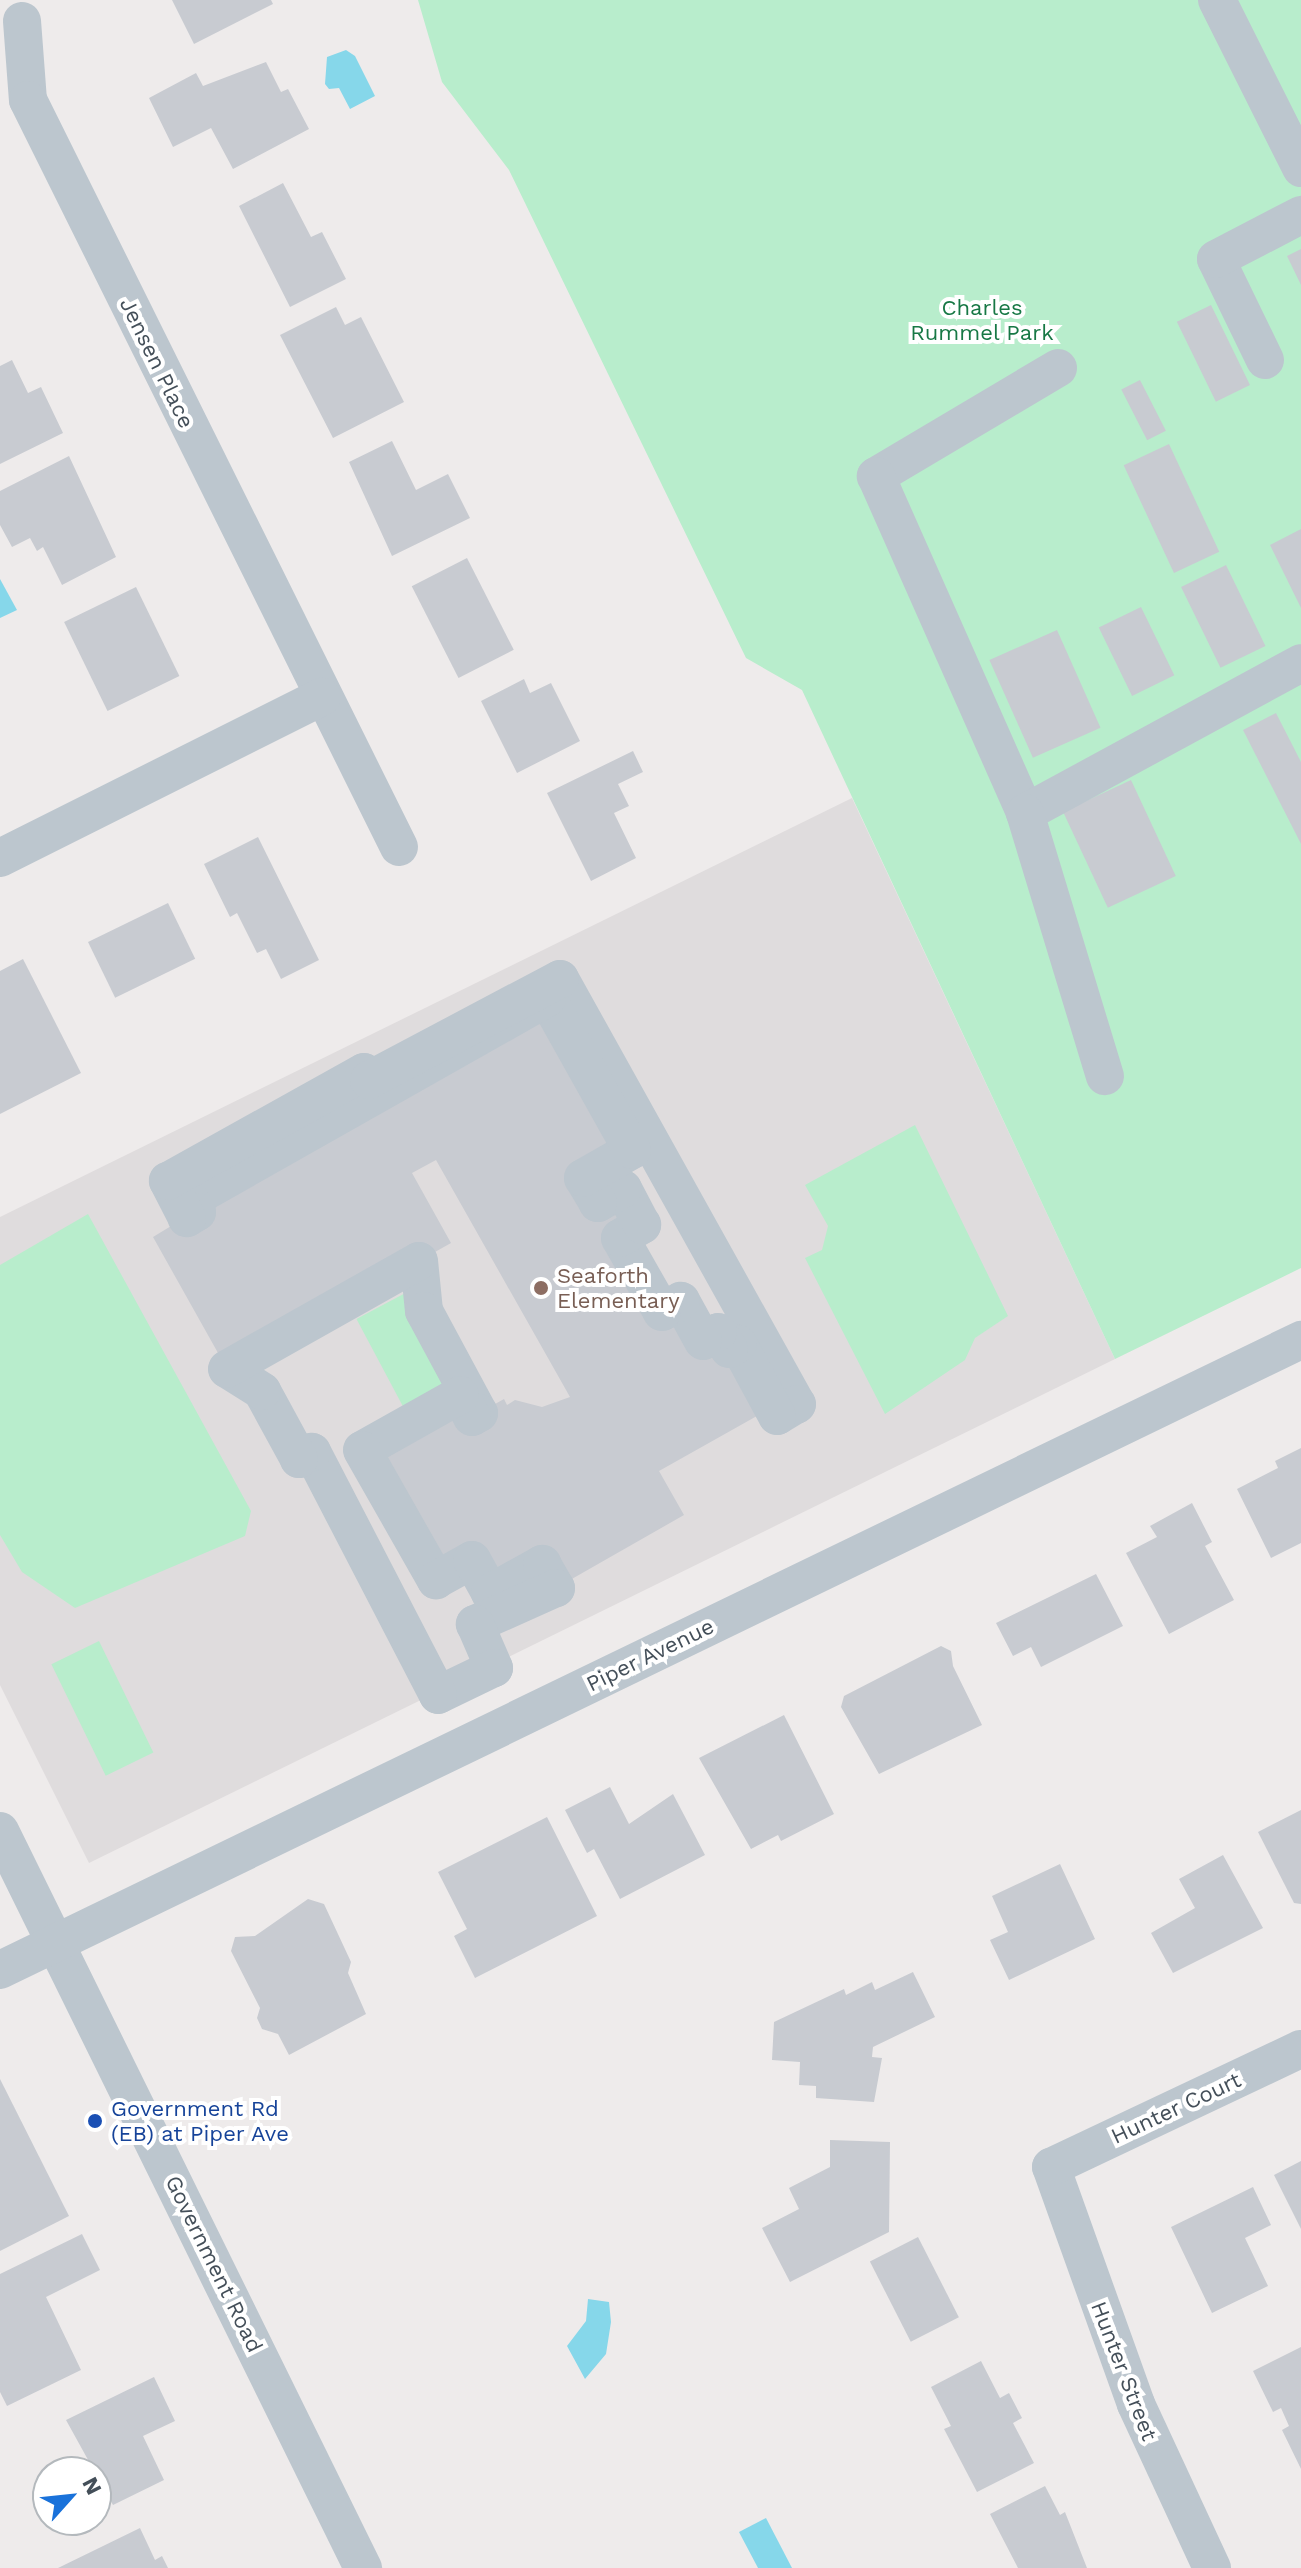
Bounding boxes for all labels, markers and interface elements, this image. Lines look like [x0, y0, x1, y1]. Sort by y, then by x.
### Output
street label: Jensen Place [114, 294, 200, 432]
park label: Charles Rummel Park [910, 294, 1054, 346]
place label: Seaforth Elementary [557, 1262, 680, 1314]
marker: Seaforth Elementary [532, 1279, 550, 1297]
street label: Piper Avenue [581, 1612, 719, 1698]
street label: Hunter Court [1107, 2066, 1245, 2150]
place label: Government Rd (EB) at Piper Ave [111, 2095, 290, 2146]
marker: Government Rd (EB) at Piper Ave [86, 2112, 104, 2130]
street label: Government Road [160, 2171, 268, 2357]
street label: Hunter Street [1085, 2297, 1163, 2445]
north arrow [32, 2456, 112, 2536]
text: N [77, 2473, 107, 2499]

